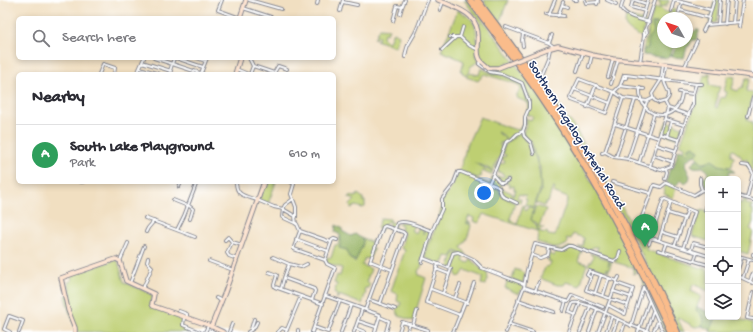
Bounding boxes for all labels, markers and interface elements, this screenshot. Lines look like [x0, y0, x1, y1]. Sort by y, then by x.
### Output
north arrow [657, 12, 693, 48]
search box [16, 16, 336, 60]
icon: search [30, 27, 52, 49]
text: Search here [62, 29, 136, 47]
street label: Southern Tagalog Arterial Road [524, 58, 629, 213]
text: Nearby [32, 88, 85, 108]
text: South Lake Playground [70, 138, 213, 156]
text: A [41, 147, 49, 162]
text: 610 m [288, 147, 320, 162]
text: Park [70, 156, 95, 171]
map controls [705, 176, 741, 320]
button: + [705, 176, 741, 212]
your location [474, 183, 494, 203]
button: − [705, 212, 741, 248]
pin: A [632, 214, 658, 247]
button: locate [705, 248, 741, 284]
button: layers [705, 284, 741, 320]

